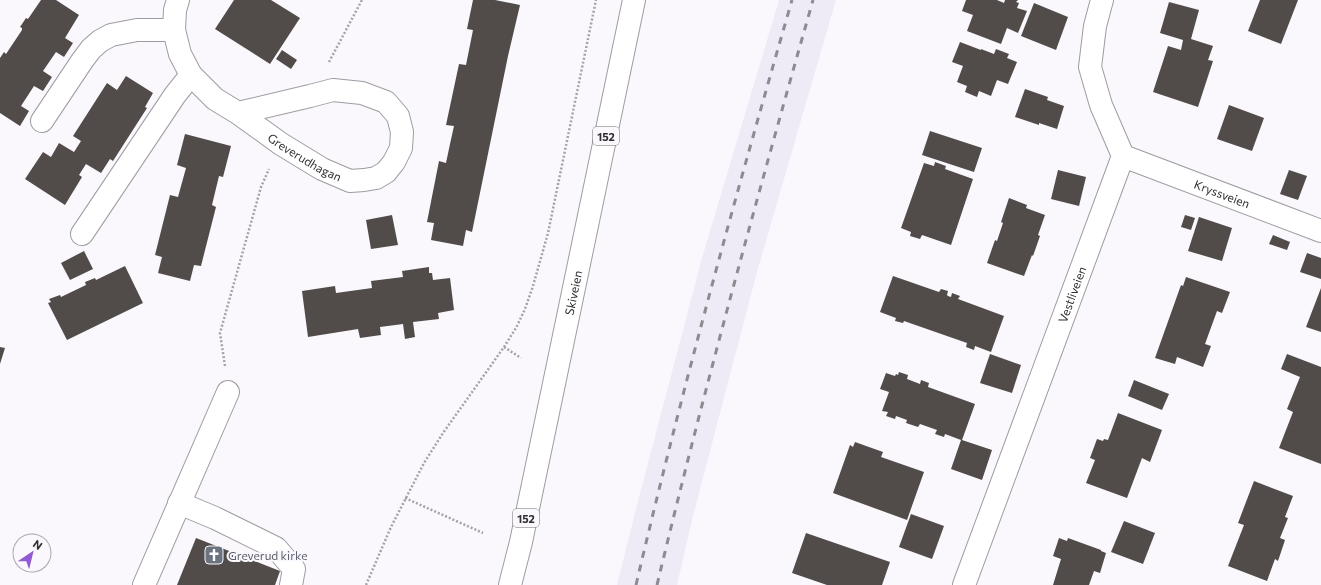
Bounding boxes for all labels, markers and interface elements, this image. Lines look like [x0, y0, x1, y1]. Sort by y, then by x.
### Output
road number: 152 [593, 127, 619, 145]
street label: Greverudhagan [265, 130, 344, 184]
street label: Kryssveien [1192, 177, 1252, 210]
street label: Vestliveien [1055, 264, 1089, 324]
street label: Skiveien [561, 269, 584, 316]
road number: 152 [513, 509, 539, 527]
north arrow [12, 533, 52, 573]
text: N [31, 537, 45, 552]
church icon: Greverud kirke [203, 544, 225, 566]
place label: Greverud kirke [228, 548, 308, 562]

